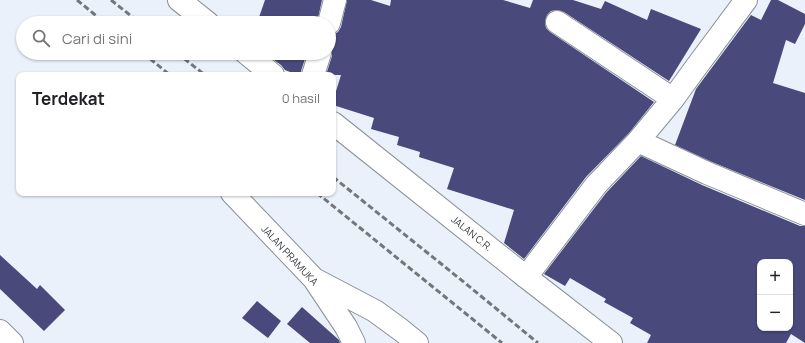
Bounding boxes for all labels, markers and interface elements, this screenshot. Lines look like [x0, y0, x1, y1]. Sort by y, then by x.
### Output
search box [16, 16, 336, 60]
icon: search [30, 27, 52, 49]
text: Cari di sini [62, 28, 132, 49]
text: Terdekat [32, 87, 105, 110]
text: 0 hasil [282, 89, 320, 107]
street label: JALAN C.R. [449, 212, 495, 254]
street label: JALAN PRAMUKA [258, 222, 322, 289]
map controls [757, 259, 793, 331]
button: + [757, 259, 793, 295]
button: − [757, 295, 793, 331]

